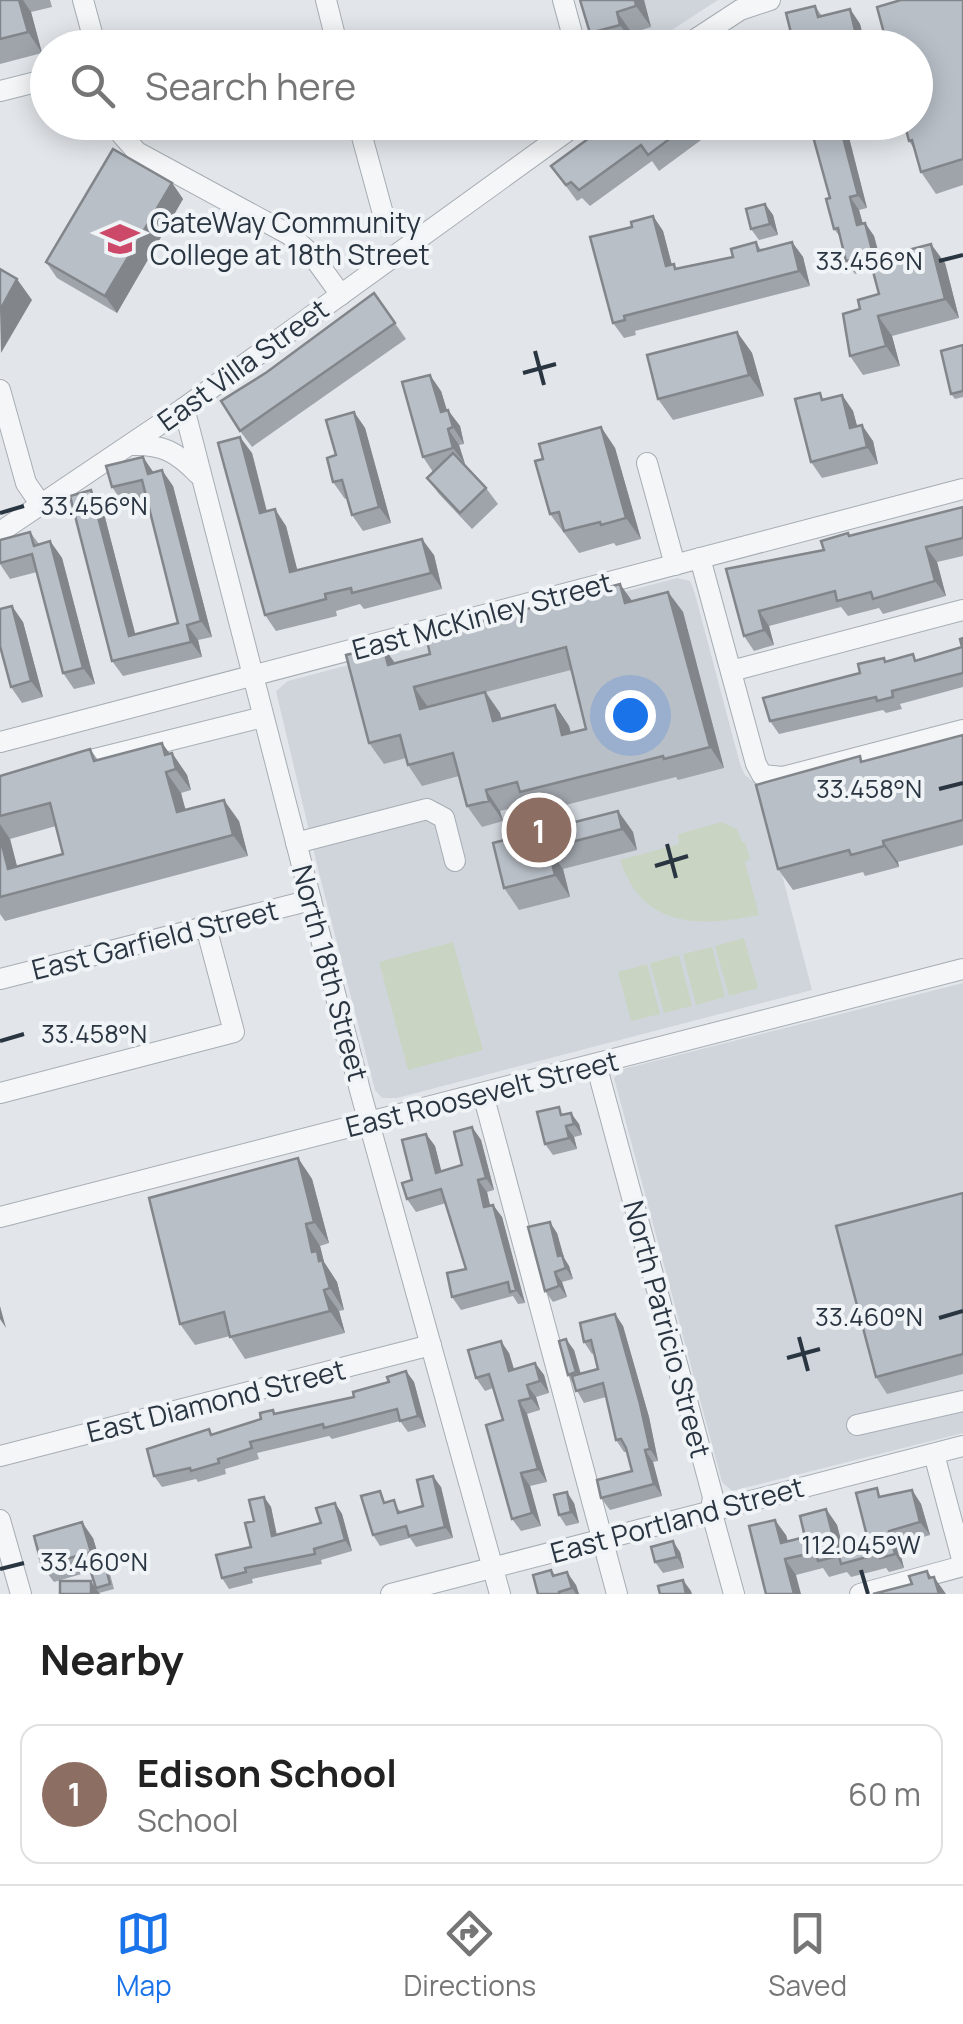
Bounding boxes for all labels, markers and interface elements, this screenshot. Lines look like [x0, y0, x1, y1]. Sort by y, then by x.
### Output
search box [30, 30, 933, 140]
icon: search [65, 58, 120, 113]
text: Search here [145, 59, 356, 111]
place label: GateWay Community College at 18th Street [150, 203, 430, 273]
school or university icon: GateWay Community College at 18th Street [99, 218, 141, 260]
text: 33.456°N [815, 243, 923, 278]
street label: East Villa Street [149, 289, 335, 439]
text: 33.456°N [40, 488, 148, 523]
street label: East McKinley Street [348, 562, 616, 668]
your location [605, 690, 656, 741]
text: 33.458°N [816, 771, 922, 806]
pin: 1 [506, 792, 572, 868]
street label: North 18th Street [284, 861, 378, 1085]
street label: East Garfield Street [28, 890, 282, 988]
text: 33.458°N [41, 1016, 147, 1051]
street label: East Roosevelt Street [341, 1041, 622, 1145]
street label: North Patricio Street [615, 1196, 721, 1462]
text: 33.460°N [815, 1299, 923, 1334]
street label: East Diamond Street [83, 1350, 349, 1451]
street label: East Portland Street [546, 1467, 808, 1571]
text: 112.045°W [801, 1527, 921, 1562]
text: 33.460°N [40, 1544, 148, 1579]
text: Nearby [40, 1630, 184, 1688]
text: Edison School [137, 1746, 397, 1798]
text: 1 [67, 1772, 82, 1816]
text: 60 m [848, 1772, 921, 1816]
text: School [137, 1798, 239, 1842]
tab: Map [116, 1906, 172, 2004]
tab: Directions [404, 1906, 536, 2004]
tab: Saved [768, 1906, 847, 2004]

